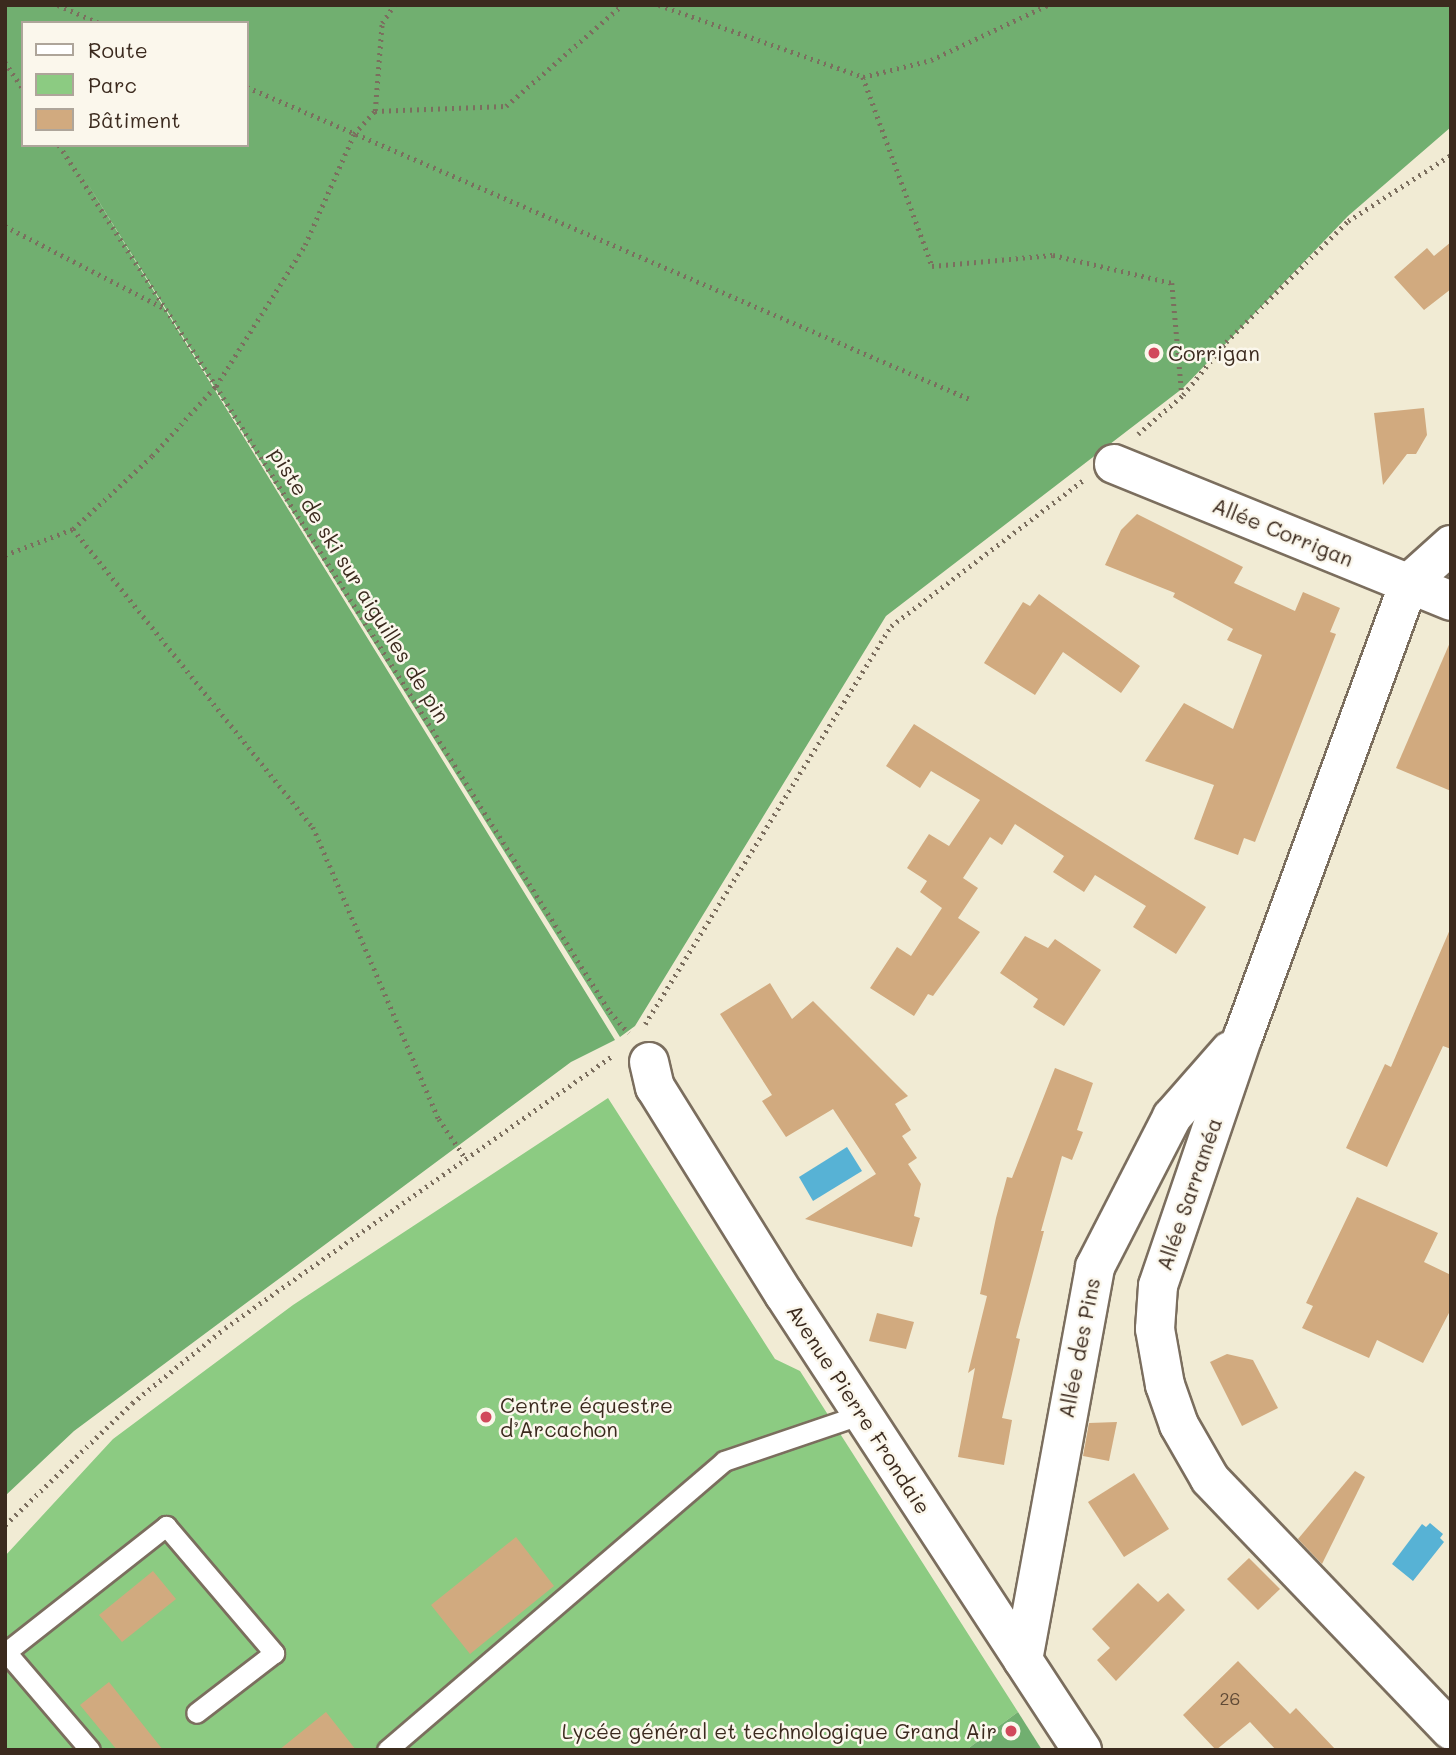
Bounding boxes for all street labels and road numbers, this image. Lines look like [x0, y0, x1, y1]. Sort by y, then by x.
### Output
street label: piste de ski sur aiguilles de pin [265, 443, 455, 727]
street label: Allée Corrigan [1209, 492, 1357, 572]
street label: Allée Sarraméa [1151, 1114, 1227, 1274]
street label: Allée des Pins [1053, 1276, 1105, 1420]
street label: Avenue Pierre Frondaie [782, 1300, 936, 1518]

